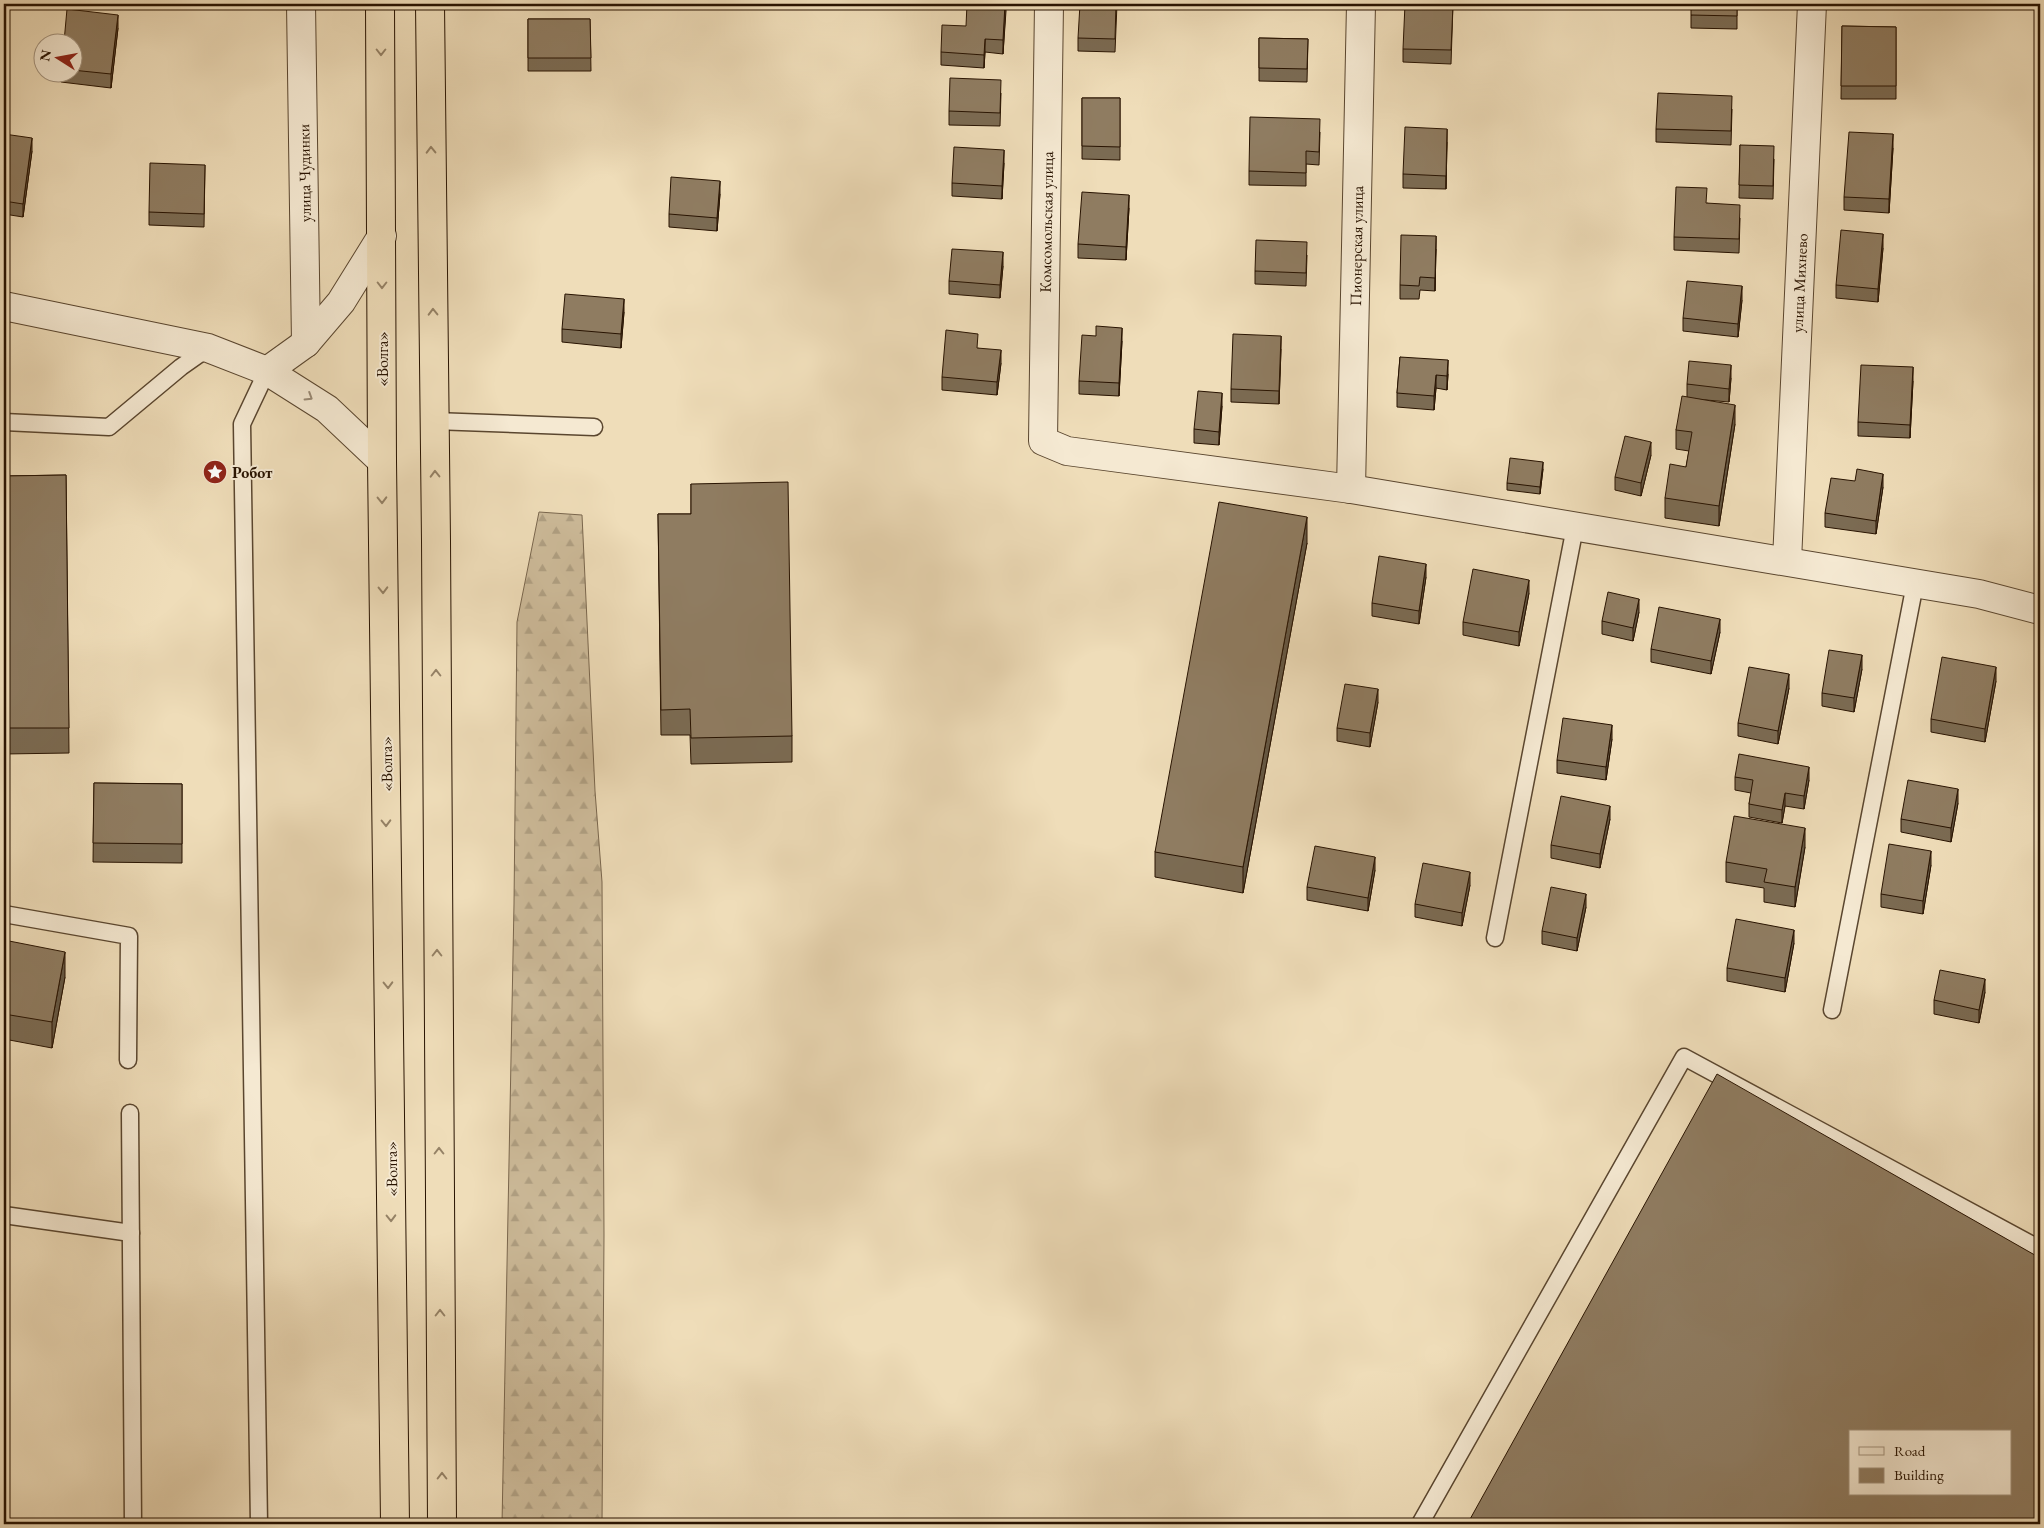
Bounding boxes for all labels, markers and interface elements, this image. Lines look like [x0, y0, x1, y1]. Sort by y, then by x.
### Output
north arrow [32, 32, 82, 82]
text: N [35, 48, 55, 63]
one-way arrow [376, 49, 386, 57]
street label: улица Чудинки [293, 123, 316, 222]
one-way arrow [426, 145, 437, 153]
street label: Комсомольская улица [1035, 151, 1058, 293]
street label: Пионерская улица [1345, 185, 1368, 306]
street label: улица Михнево [1786, 233, 1813, 333]
one-way arrow [377, 282, 387, 289]
one-way arrow [428, 308, 438, 316]
street label: «Волга» [372, 331, 393, 387]
one-way arrow [303, 390, 312, 400]
place icon: Робот [202, 459, 228, 485]
place label: Робот [232, 462, 273, 483]
one-way arrow [430, 470, 440, 478]
one-way arrow [377, 496, 387, 504]
one-way arrow [378, 586, 388, 594]
one-way arrow [431, 668, 441, 676]
street label: «Волга» [376, 736, 397, 792]
one-way arrow [381, 819, 391, 827]
one-way arrow [432, 949, 442, 956]
one-way arrow [383, 982, 393, 989]
street label: «Волга» [381, 1141, 402, 1197]
one-way arrow [434, 1146, 444, 1154]
one-way arrow [386, 1214, 396, 1222]
one-way arrow [435, 1309, 445, 1316]
legend [1849, 1430, 2012, 1496]
text: Road [1894, 1441, 1926, 1460]
text: Building [1894, 1465, 1944, 1484]
one-way arrow [437, 1471, 447, 1479]

